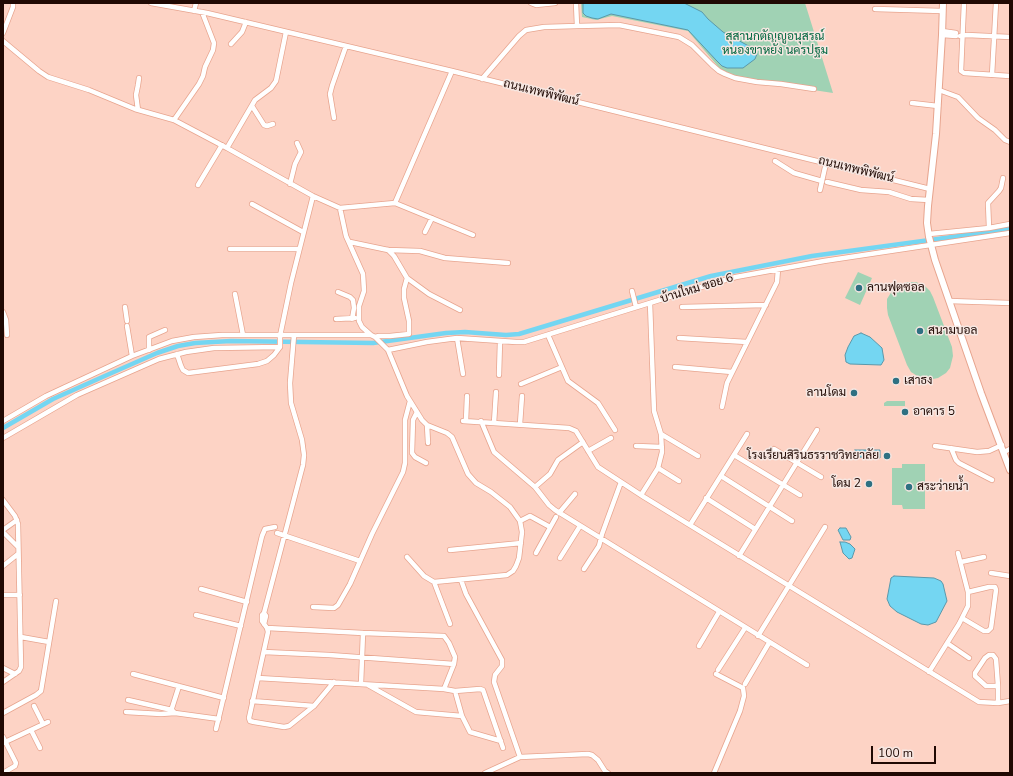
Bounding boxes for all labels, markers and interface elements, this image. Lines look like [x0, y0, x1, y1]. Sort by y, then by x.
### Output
park label: สุสานกตัญญูอนุสรณ์ หนองขาหยั่ง นครปฐม [722, 30, 828, 58]
street label: ถนนเทพพิพัฒน์ [502, 77, 580, 109]
street label: ถนนเทพพิพัฒน์ [817, 154, 895, 186]
street label: บ้านใหม่ ซอย 6 [659, 271, 735, 307]
place label: ลานฟุตซอล [867, 281, 925, 295]
marker: ลานฟุตซอล [854, 283, 864, 293]
place label: สนามบอล [928, 324, 978, 338]
marker: สนามบอล [915, 326, 925, 336]
place label: เสาธง [904, 374, 932, 388]
marker: เสาธง [891, 376, 901, 386]
place label: ลานโดม [807, 386, 846, 400]
marker: ลานโดม [849, 388, 859, 398]
place label: อาคาร 5 [913, 405, 955, 419]
marker: อาคาร 5 [900, 407, 910, 417]
place label: โรงเรียนสิรินธรราชวิทยาลัย [747, 449, 879, 463]
marker: โรงเรียนสิรินธรราชวิทยาลัย [882, 451, 892, 461]
place label: โดม 2 [832, 477, 861, 491]
marker: โดม 2 [864, 479, 874, 489]
place label: สระว่ายน้ำ [917, 480, 968, 494]
marker: สระว่ายน้ำ [904, 482, 914, 492]
scale bar [873, 738, 938, 764]
text: 100 m [878, 745, 913, 761]

